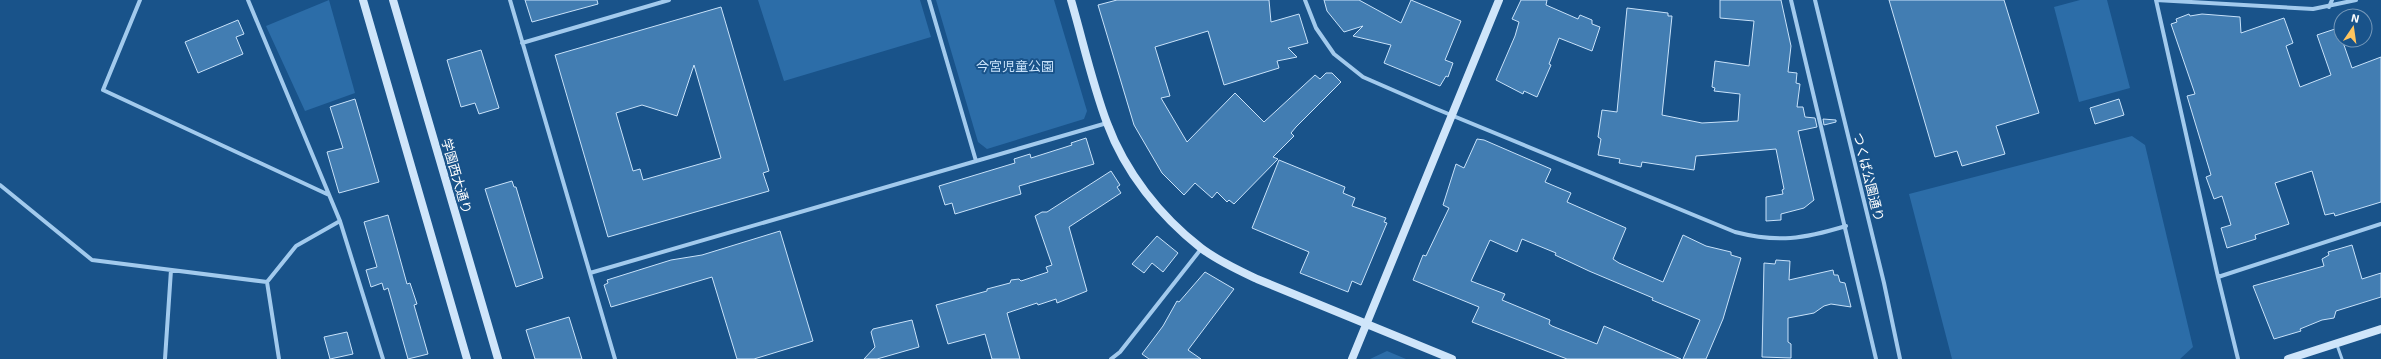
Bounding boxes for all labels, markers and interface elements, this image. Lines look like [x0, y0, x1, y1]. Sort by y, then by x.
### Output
north arrow [2333, 8, 2373, 48]
text: N [2350, 11, 2361, 25]
park label: 今宮児童公園 [976, 58, 1054, 74]
street label: つくば公園通り [1850, 131, 1888, 223]
street label: 学園西大通り [439, 136, 475, 216]

